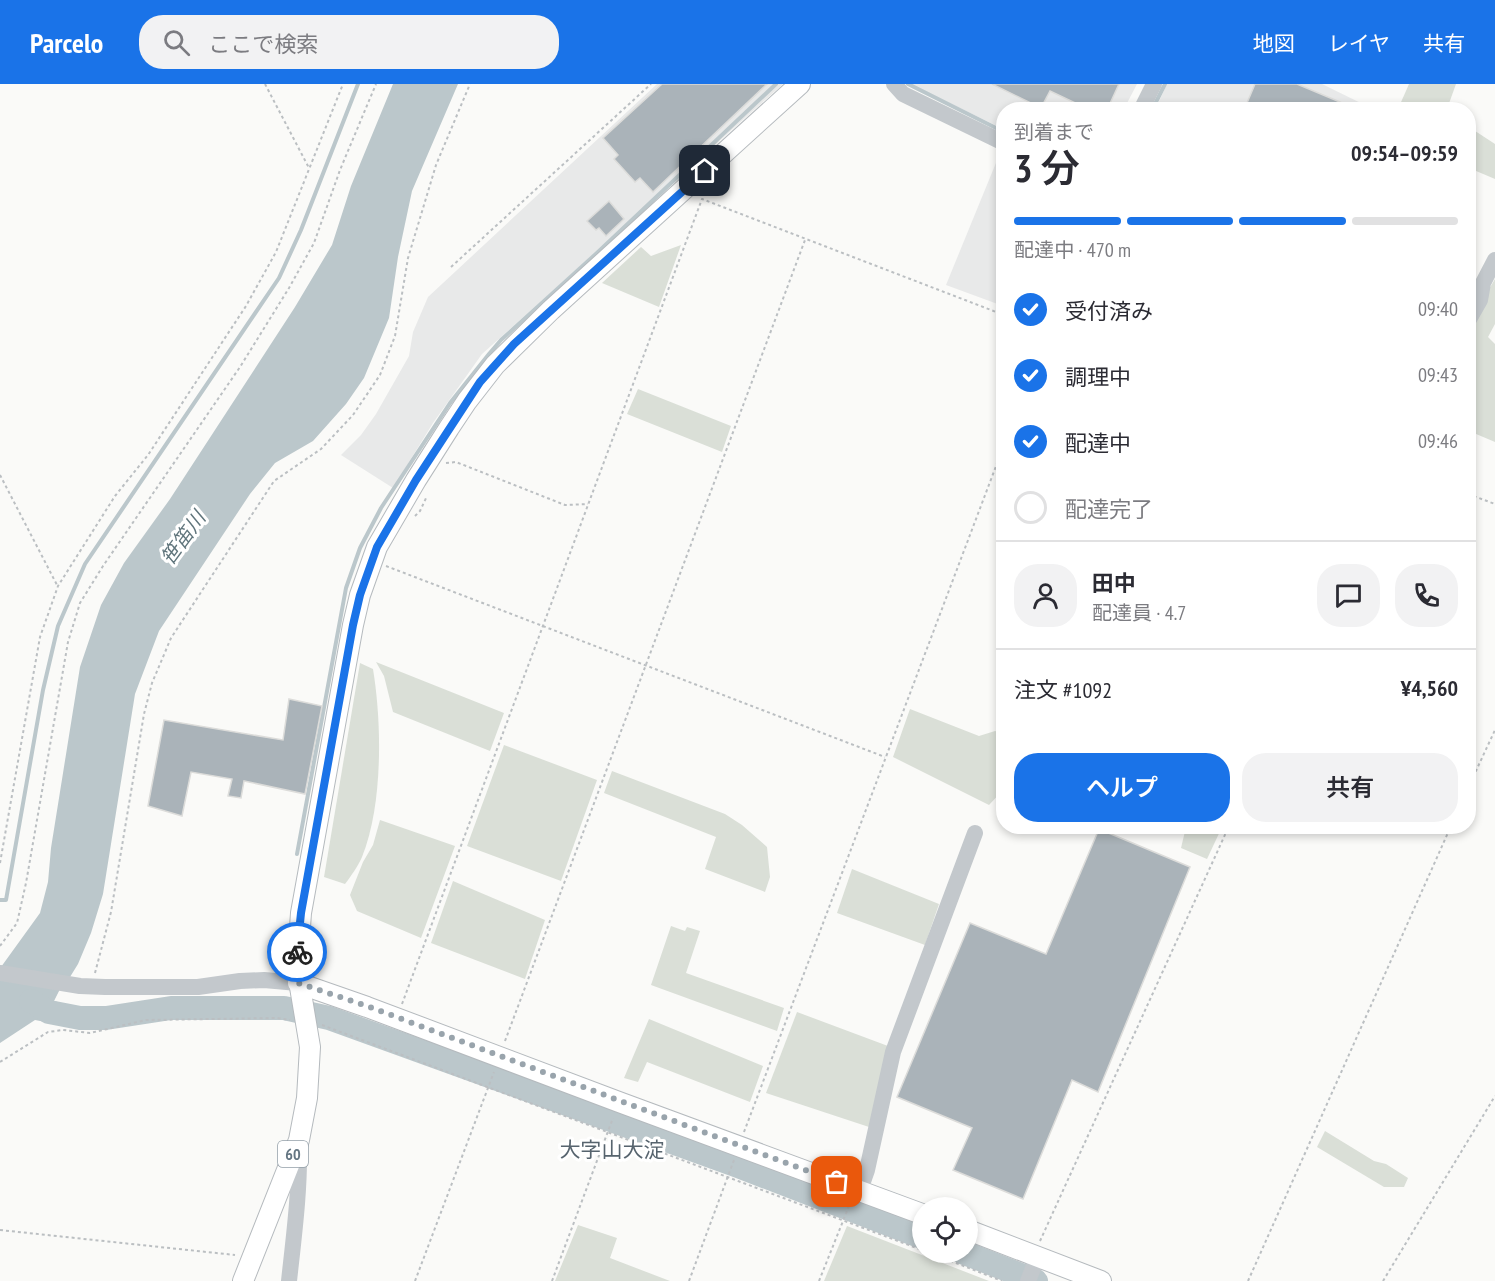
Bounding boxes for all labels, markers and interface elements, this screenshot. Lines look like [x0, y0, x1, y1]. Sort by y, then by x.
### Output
search box [139, 15, 559, 69]
text: Parcelo [30, 24, 103, 61]
icon: search [160, 26, 193, 59]
text: ここで検索 [208, 30, 318, 58]
text: 地図 [1253, 30, 1295, 57]
text: レイヤ [1328, 30, 1390, 57]
text: 共有 [1423, 30, 1465, 57]
text: 到着まで [1014, 119, 1094, 145]
text: 09:54–09:59 [1351, 139, 1458, 167]
text: 3 分 [1014, 142, 1080, 193]
pin [679, 145, 730, 196]
icon: home [688, 154, 721, 187]
text: 配達中 · 470 m [1014, 237, 1131, 263]
icon: check [1014, 293, 1047, 326]
text: 09:40 [1418, 296, 1458, 322]
text: 受付済み [1065, 297, 1153, 325]
icon: check [1014, 359, 1047, 392]
text: 09:43 [1418, 362, 1458, 388]
text: 調理中 [1065, 363, 1131, 391]
icon: check [1014, 425, 1047, 458]
text: 09:46 [1418, 428, 1458, 454]
text: 配達中 [1065, 429, 1131, 457]
text: 配達完了 [1065, 495, 1153, 523]
water label: 笹笛川 [155, 504, 212, 570]
button: person [1014, 564, 1077, 627]
button: chat [1317, 564, 1380, 627]
button: phone [1395, 564, 1458, 627]
text: 田中 [1092, 569, 1136, 597]
text: 配達員 · 4.7 [1092, 600, 1186, 626]
text: ¥4,560 [1401, 674, 1458, 702]
text: 注文 #1092 [1014, 676, 1112, 704]
button: ヘルプ [1014, 753, 1230, 822]
button: 共有 [1242, 753, 1458, 822]
courier [267, 922, 327, 982]
icon: bike [281, 936, 314, 969]
district label: 大字山大淀 [560, 1136, 665, 1163]
road number: 60 [278, 1141, 308, 1167]
pin [811, 1156, 862, 1207]
icon: bag [820, 1165, 853, 1198]
map controls [912, 1197, 978, 1263]
button: locate [912, 1197, 978, 1263]

